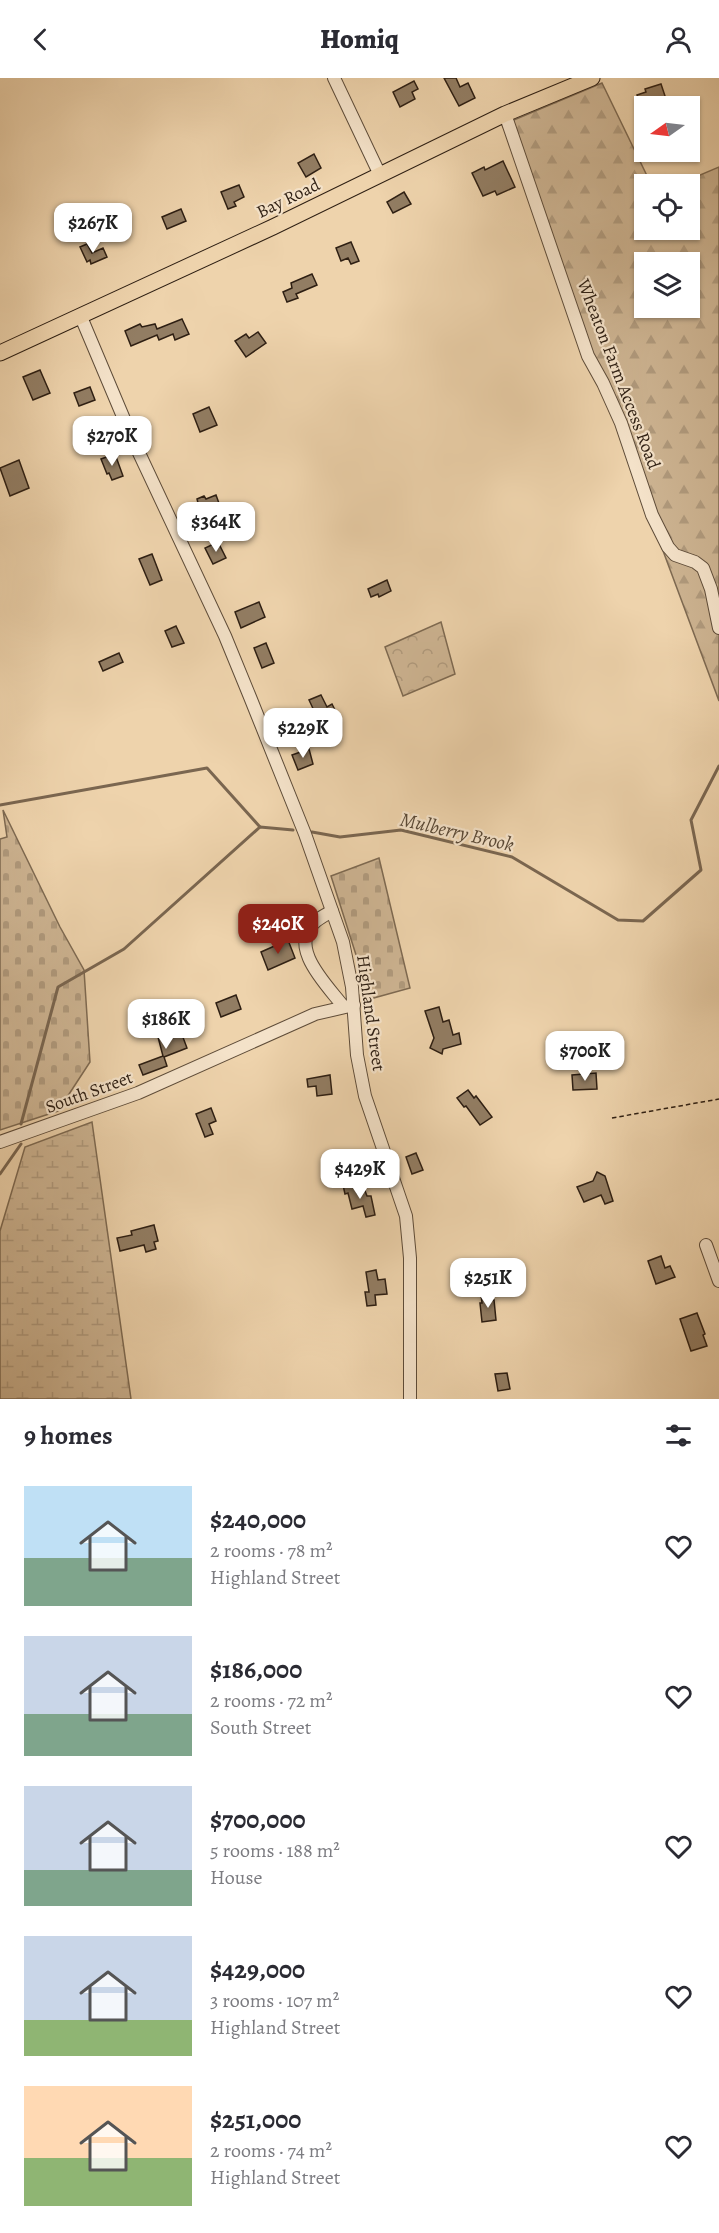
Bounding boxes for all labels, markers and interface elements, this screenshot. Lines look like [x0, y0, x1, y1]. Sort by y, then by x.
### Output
text: Homiq [320, 21, 399, 57]
icon: back [24, 23, 57, 56]
icon: person [662, 23, 695, 56]
north arrow [634, 96, 700, 162]
map controls [634, 96, 700, 318]
street label: Bay Road [252, 172, 324, 224]
button: locate [634, 174, 700, 240]
pin: $267K [51, 203, 135, 254]
text: $267K [68, 209, 118, 236]
button: layers [634, 252, 700, 318]
street label: Wheaton Farm Access Road [571, 275, 666, 473]
pin: $270K [70, 416, 154, 467]
text: $270K [87, 422, 137, 449]
pin: $364K [174, 502, 258, 553]
text: $364K [191, 508, 241, 535]
pin: $229K [261, 708, 345, 759]
text: $229K [277, 714, 329, 741]
water label: Mulberry Brook [397, 806, 517, 858]
pin: $240K [236, 904, 320, 955]
text: $240K [252, 910, 304, 937]
street label: Highland Street [351, 953, 391, 1073]
pin: $186K [124, 999, 208, 1050]
text: $186K [142, 1005, 190, 1032]
pin: $700K [543, 1031, 627, 1082]
text: $700K [559, 1037, 611, 1064]
street label: South Street [42, 1065, 136, 1119]
pin: $429K [318, 1149, 402, 1200]
text: $429K [335, 1155, 385, 1182]
pin: $251K [446, 1258, 530, 1309]
text: $251K [464, 1264, 512, 1291]
text: 9 homes [24, 1418, 113, 1453]
icon: filters [662, 1419, 695, 1452]
text: $240,000 [210, 1502, 306, 1537]
icon: home [72, 1510, 144, 1582]
icon: heart [662, 1530, 695, 1563]
text: 2 rooms · 78 m² [210, 1537, 333, 1564]
text: Highland Street [210, 1564, 340, 1591]
text: $186,000 [210, 1652, 302, 1687]
icon: home [72, 1660, 144, 1732]
icon: heart [662, 1680, 695, 1713]
text: 2 rooms · 72 m² [210, 1687, 332, 1714]
text: South Street [210, 1714, 311, 1741]
text: $700,000 [210, 1802, 306, 1837]
icon: home [72, 1810, 144, 1882]
icon: heart [662, 1830, 695, 1863]
text: 5 rooms · 188 m² [210, 1837, 340, 1864]
text: House [210, 1864, 262, 1891]
text: $429,000 [210, 1952, 305, 1987]
icon: home [72, 1960, 144, 2032]
icon: heart [662, 1980, 695, 2013]
text: 3 rooms · 107 m² [210, 1987, 339, 2014]
text: Highland Street [210, 2014, 340, 2041]
text: $251,000 [210, 2102, 301, 2137]
icon: home [72, 2110, 144, 2182]
icon: heart [662, 2130, 695, 2163]
text: 2 rooms · 74 m² [210, 2137, 332, 2164]
text: Highland Street [210, 2164, 340, 2191]

